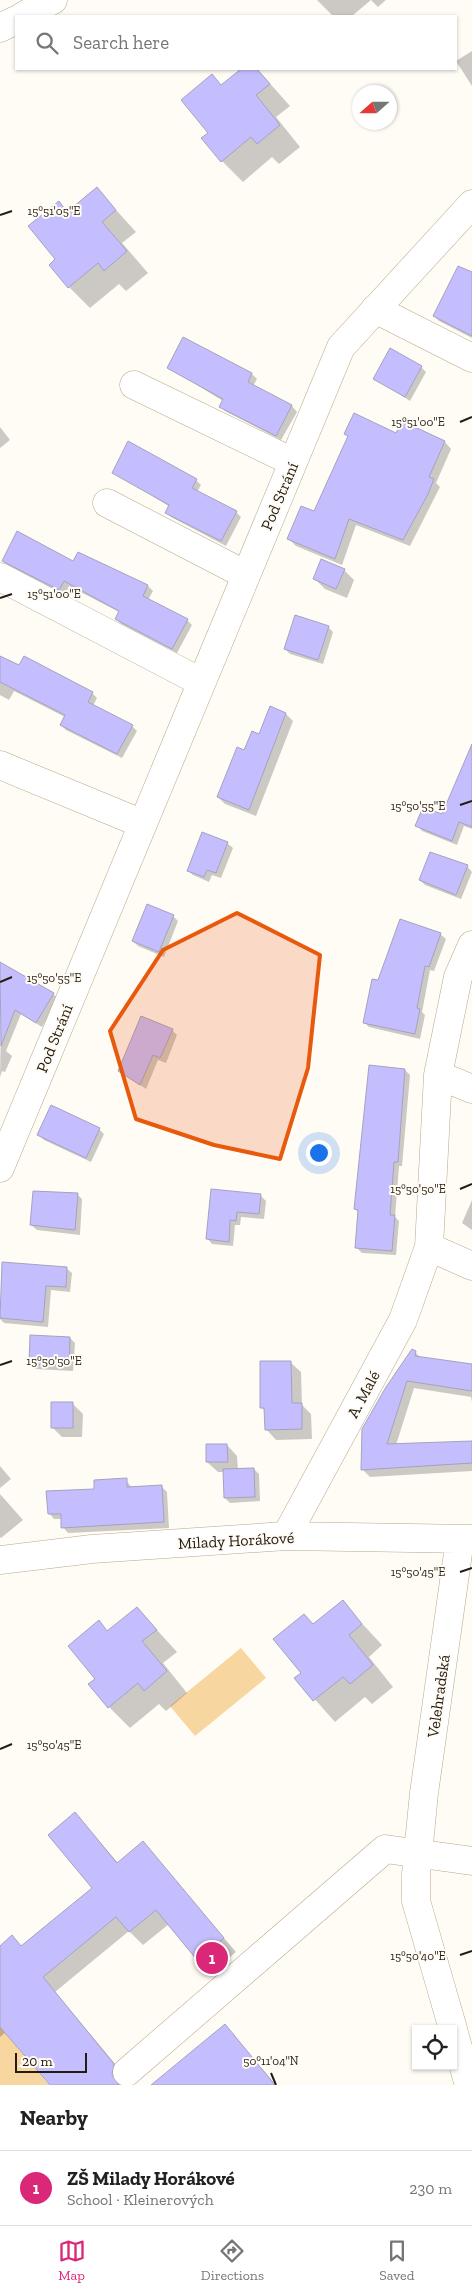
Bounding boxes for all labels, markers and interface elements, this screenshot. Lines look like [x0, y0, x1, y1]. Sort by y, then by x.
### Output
search box [15, 15, 457, 70]
icon: search [33, 29, 61, 57]
text: Search here [73, 31, 169, 54]
north arrow [352, 85, 397, 130]
text: 15°51'05"E [28, 204, 80, 218]
text: 15°51'00"E [391, 415, 445, 429]
street label: Pod Strání [257, 459, 302, 533]
text: 15°51'00"E [27, 587, 81, 601]
text: 15°50'55"E [391, 799, 445, 813]
text: 15°50'55"E [27, 971, 81, 985]
street label: Pod Strání [32, 1001, 77, 1075]
your location [306, 1140, 332, 1166]
text: 15°50'50"E [390, 1182, 446, 1196]
text: 15°50'50"E [26, 1354, 82, 1368]
street label: A. Malé [343, 1367, 384, 1421]
street label: Milady Horákové [177, 1528, 295, 1553]
text: 15°50'45"E [391, 1565, 445, 1579]
street label: Velehradská [423, 1653, 454, 1740]
text: 15°50'45"E [27, 1738, 81, 1752]
pin: 1 [196, 1939, 228, 1977]
text: 15°50'40"E [390, 1949, 446, 1963]
map controls [412, 2025, 457, 2070]
button: locate [412, 2025, 457, 2070]
scale bar [15, 2050, 88, 2073]
text: 20 m [22, 2053, 53, 2070]
text: 50°11'04"N [243, 2054, 299, 2068]
text: Nearby [20, 2105, 88, 2130]
text: ZŠ Milady Horákové [67, 2167, 235, 2190]
text: 1 [33, 2179, 39, 2198]
text: 230 m [409, 2179, 452, 2198]
text: School · Kleinerových [67, 2190, 214, 2209]
tab: Map [58, 2237, 86, 2284]
tab: Directions [201, 2237, 264, 2284]
tab: Saved [379, 2237, 414, 2284]

